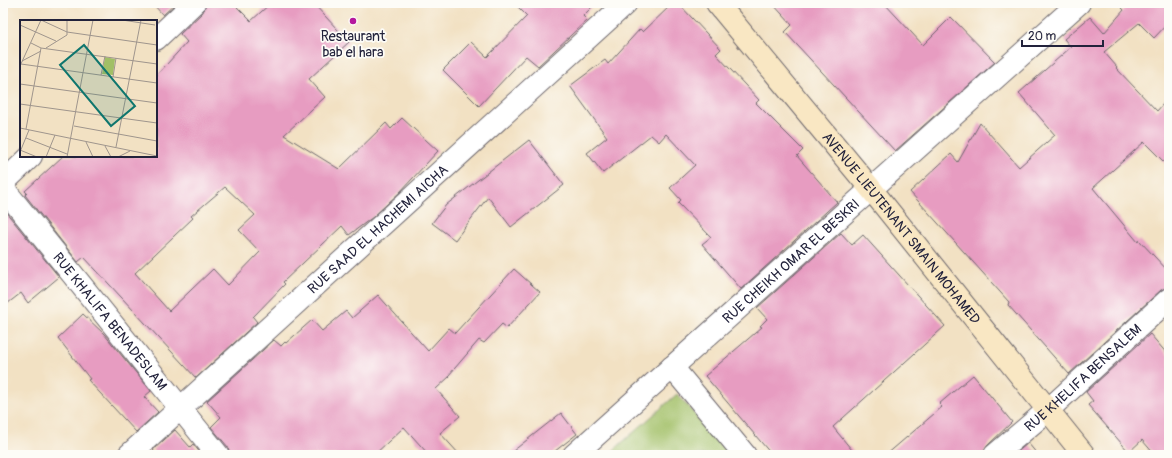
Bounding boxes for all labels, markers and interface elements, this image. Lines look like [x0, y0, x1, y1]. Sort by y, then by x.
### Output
marker: Restaurant bab el hara [348, 16, 358, 26]
inset map [20, 20, 157, 157]
scale bar [1022, 22, 1103, 48]
place label: Restaurant bab el hara [321, 28, 386, 61]
text: 20 m [1028, 29, 1057, 44]
street label: AVENUE LIEUTENANT SMAIN MOHAMED [819, 129, 984, 328]
street label: RUE SAAD EL HACHEMI AICHA [304, 161, 452, 297]
street label: RUE CHEIKH OMAR EL BESKRI [719, 196, 863, 327]
street label: RUE KHALIFA BENADESLAM [49, 249, 170, 394]
street label: RUE KHELIFA BENSALEM [1021, 321, 1145, 435]

